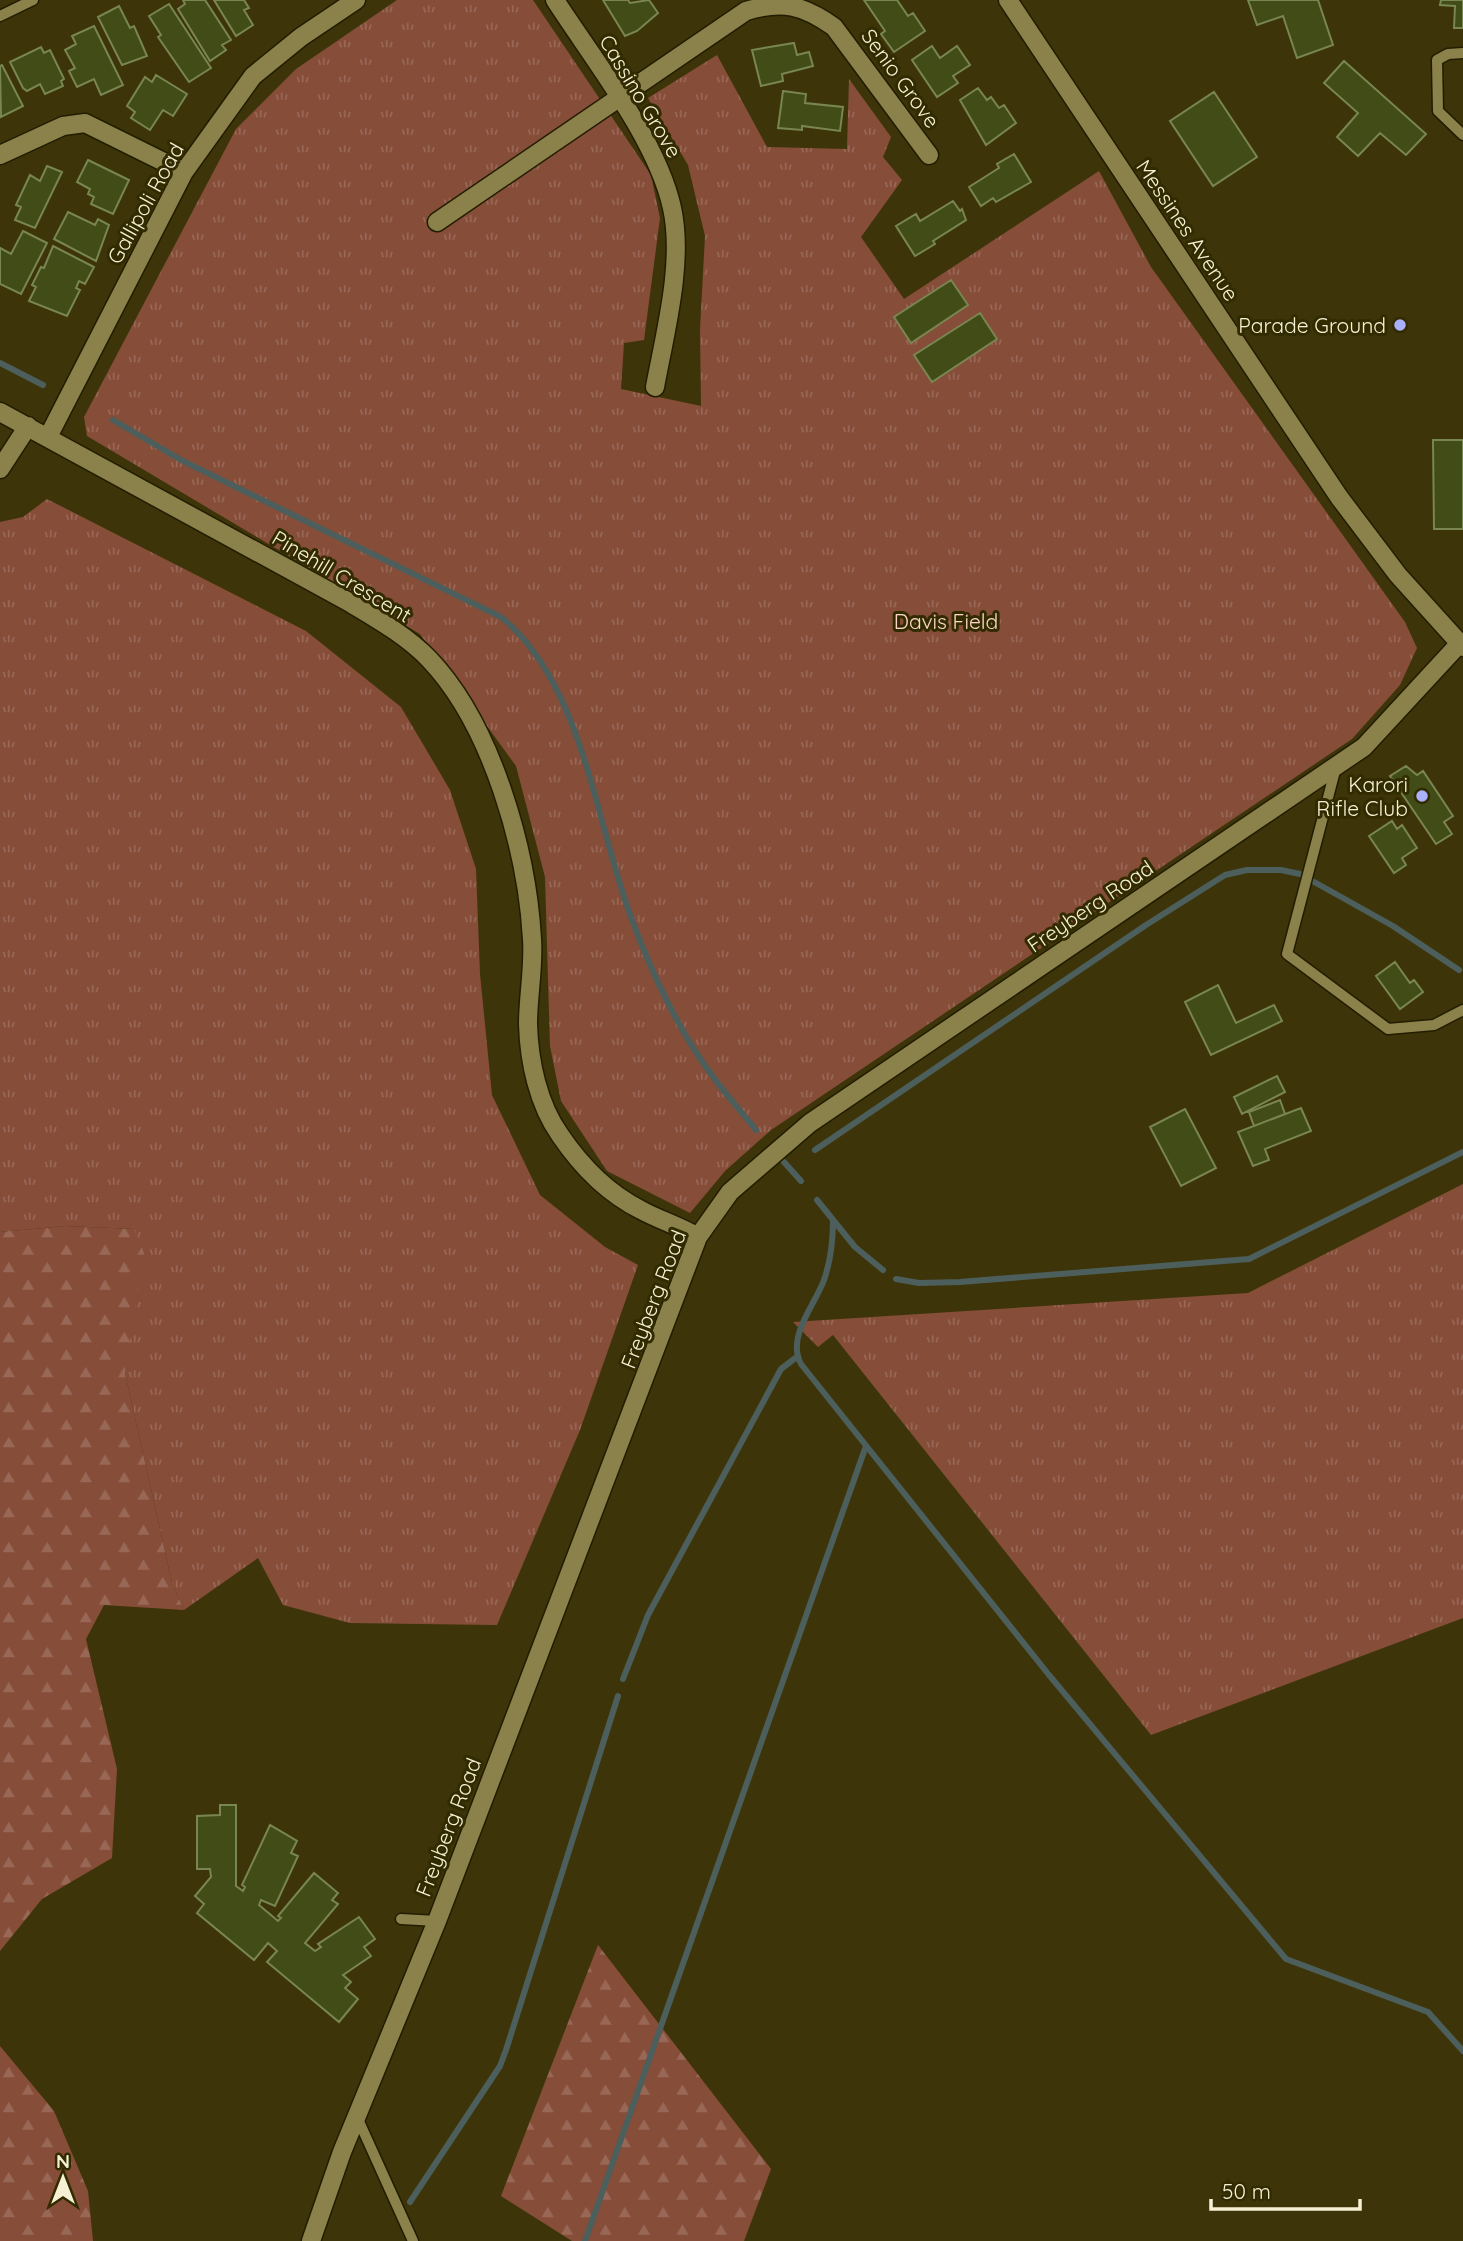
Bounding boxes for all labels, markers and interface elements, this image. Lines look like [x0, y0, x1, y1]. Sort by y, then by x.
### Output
street label: Senio Grove [856, 23, 946, 133]
street label: Cassino Grove [594, 30, 688, 162]
street label: Gallipoli Road [101, 138, 189, 268]
street label: Messines Avenue [1131, 154, 1245, 306]
place label: Parade Ground [1238, 312, 1386, 338]
marker: Parade Ground [1392, 317, 1408, 333]
street label: Pinehill Crescent [268, 524, 416, 628]
park label: Davis Field [894, 608, 998, 634]
place label: Karori Rifle Club [1316, 771, 1408, 821]
marker: Karori Rifle Club [1414, 788, 1430, 804]
street label: Freyberg Road [1022, 854, 1158, 958]
street label: Freyberg Road [615, 1226, 691, 1372]
street label: Freyberg Road [410, 1754, 486, 1900]
north arrow [28, 2143, 98, 2213]
text: N [56, 2149, 70, 2173]
scale bar [1211, 2168, 1360, 2212]
text: 50 m [1222, 2178, 1271, 2204]

